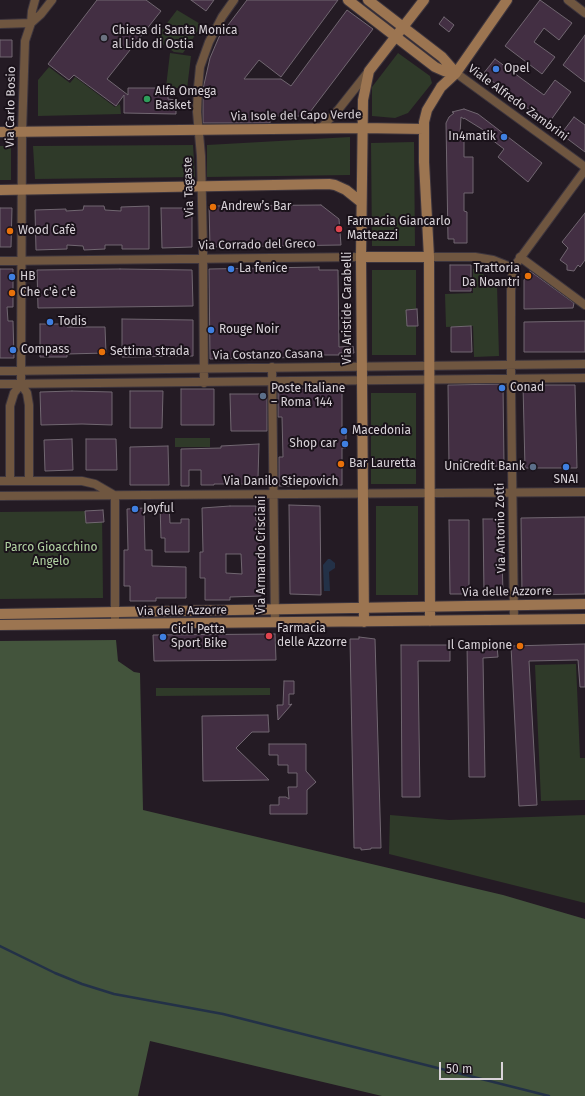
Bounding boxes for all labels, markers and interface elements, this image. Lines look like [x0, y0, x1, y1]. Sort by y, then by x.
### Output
place label: Chiesa di Santa Monica al Lido di Ostia [112, 24, 237, 52]
marker: Chiesa di Santa Monica al Lido di Ostia [99, 33, 109, 43]
street label: Viale Alfredo Zambrini [465, 62, 571, 144]
place label: Opel [504, 62, 529, 76]
marker: Opel [491, 64, 501, 74]
street label: Via Carlo Bosio [3, 66, 19, 148]
place label: Alfa Omega Basket [155, 85, 217, 113]
marker: Alfa Omega Basket [142, 94, 152, 104]
street label: Via Isole del Capo Verde [230, 108, 362, 124]
place label: In4matik [448, 130, 496, 144]
marker: In4matik [499, 132, 509, 142]
street label: Via Tagaste [181, 157, 197, 217]
place label: Andrew’s Bar [221, 200, 291, 214]
marker: Andrew’s Bar [208, 202, 218, 212]
place label: Farmacia Giancarlo Matteazzi [347, 215, 451, 243]
place label: Wood Cafè [18, 224, 76, 238]
marker: Farmacia Giancarlo Matteazzi [334, 224, 344, 234]
marker: Wood Cafè [5, 226, 15, 236]
street label: Via Corrado del Greco [198, 237, 316, 253]
street label: Via Aristide Carabelli [341, 252, 355, 364]
place label: La fenice [239, 262, 287, 276]
place label: Trattoria Da Noantri [462, 262, 520, 290]
marker: La fenice [226, 264, 236, 274]
place label: HB [20, 270, 35, 284]
marker: Trattoria Da Noantri [523, 271, 533, 281]
marker: HB [7, 272, 17, 282]
place label: Che c'è c'è [20, 286, 76, 300]
marker: Che c'è c'è [7, 288, 17, 298]
place label: Todis [58, 315, 87, 329]
marker: Todis [45, 317, 55, 327]
place label: Rouge Noir [219, 323, 279, 337]
marker: Rouge Noir [206, 325, 216, 335]
place label: Compass [21, 343, 69, 357]
marker: Compass [8, 345, 18, 355]
place label: Settima strada [110, 345, 189, 359]
marker: Settima strada [97, 347, 107, 357]
street label: Via Costanzo Casana [213, 347, 323, 363]
place label: Conad [510, 381, 544, 395]
place label: Poste Italiane – Roma 144 [271, 382, 345, 410]
marker: Conad [497, 383, 507, 393]
marker: Poste Italiane – Roma 144 [258, 391, 268, 401]
place label: Macedonia [352, 424, 411, 438]
marker: Macedonia [339, 426, 349, 436]
place label: Shop car [289, 437, 337, 451]
marker: Shop car [340, 439, 350, 449]
place label: Bar Lauretta [349, 457, 416, 471]
marker: Bar Lauretta [336, 459, 346, 469]
place label: UniCredit Bank [444, 460, 525, 474]
marker: UniCredit Bank [528, 462, 538, 472]
marker: SNAI [561, 462, 571, 472]
place label: SNAI [553, 473, 579, 487]
street label: Via Danilo Stiepovich [224, 475, 338, 489]
street label: Via Antonio Zotti [493, 483, 509, 573]
street label: Via Armando Crisciani [255, 496, 269, 614]
place label: Joyful [143, 502, 174, 516]
marker: Joyful [130, 504, 140, 514]
park label: Parco Gioacchino Angelo [5, 541, 97, 569]
street label: Via delle Azzorre [462, 584, 552, 600]
street label: Via delle Azzorre [137, 603, 227, 619]
place label: Farmacia delle Azzorre [277, 622, 347, 650]
place label: Cicli Petta Sport Bike [171, 623, 227, 651]
marker: Farmacia delle Azzorre [264, 631, 274, 641]
marker: Cicli Petta Sport Bike [158, 632, 168, 642]
place label: Il Campione [447, 639, 512, 653]
marker: Il Campione [515, 641, 525, 651]
scale bar [441, 1054, 505, 1080]
text: 50 m [446, 1062, 472, 1076]

